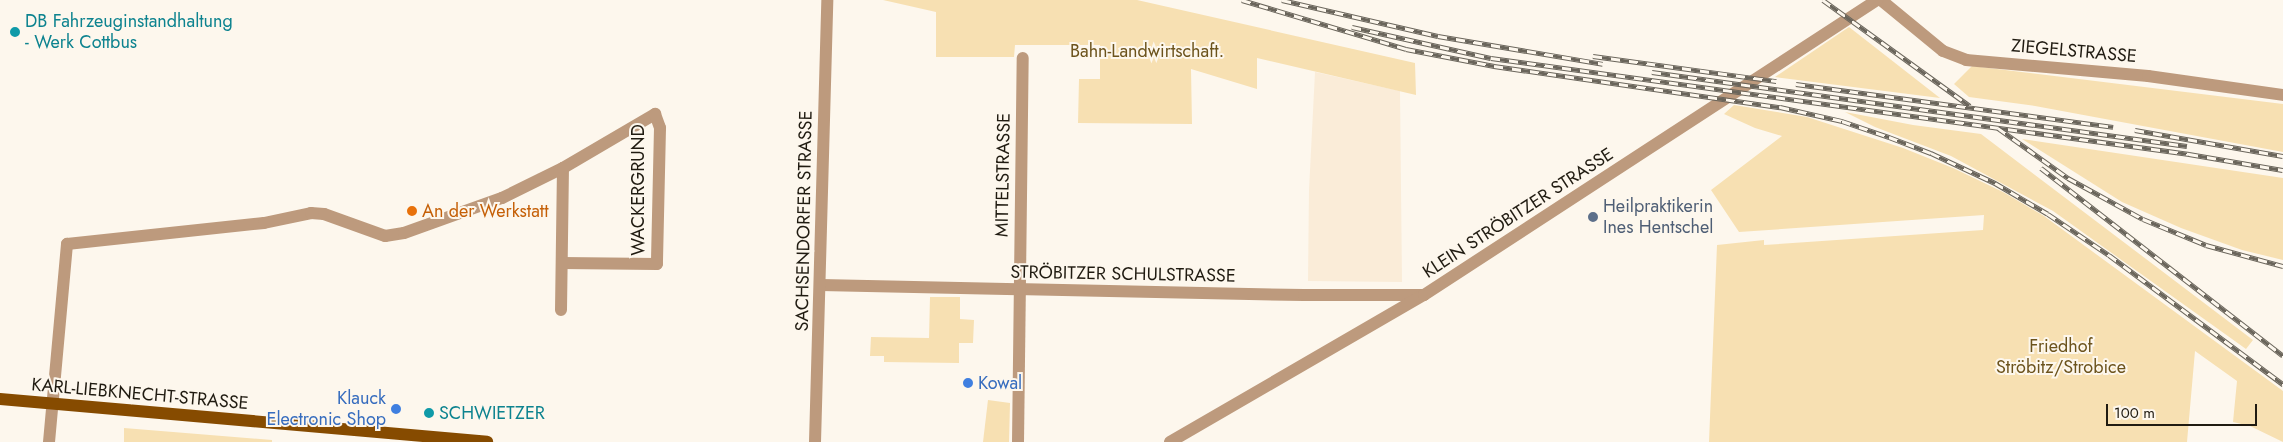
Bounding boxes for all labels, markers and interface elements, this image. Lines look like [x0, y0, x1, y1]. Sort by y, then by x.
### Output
place label: DB Fahrzeuginstandhaltung - Werk Cottbus [25, 11, 233, 54]
marker: DB Fahrzeuginstandhaltung - Werk Cottbus [9, 26, 21, 38]
street label: ZIEGELSTRASSE [2010, 35, 2138, 67]
park label: Bahn-Landwirtschaft. [1070, 40, 1224, 62]
street label: SACHSENDORFER STRASSE [791, 110, 817, 332]
street label: MITTELSTRASSE [991, 113, 1015, 237]
street label: WACKERGRUND [627, 124, 649, 256]
street label: KLEIN STRÖBITZER STRASSE [1419, 143, 1617, 283]
place label: Heilpraktikerin Ines Hentschel [1603, 196, 1713, 238]
place label: An der Werkstatt [422, 200, 548, 222]
marker: An der Werkstatt [406, 205, 418, 217]
marker: Heilpraktikerin Ines Hentschel [1587, 211, 1599, 223]
street label: STRÖBITZER SCHULSTRASSE [1010, 261, 1236, 287]
park label: Friedhof Ströbitz/Strobice [1996, 336, 2126, 378]
place label: Kowal [978, 372, 1022, 394]
street label: KARL-LIEBKNECHT-STRASSE [31, 374, 249, 414]
marker: Kowal [962, 377, 974, 389]
place label: Klauck Electronic Shop [266, 388, 386, 430]
scale bar [2108, 394, 2259, 426]
place label: SCHWIETZER [439, 402, 545, 424]
text: 100 m [2114, 402, 2155, 424]
marker: Klauck Electronic Shop [390, 403, 402, 415]
marker: SCHWIETZER [423, 407, 435, 419]

